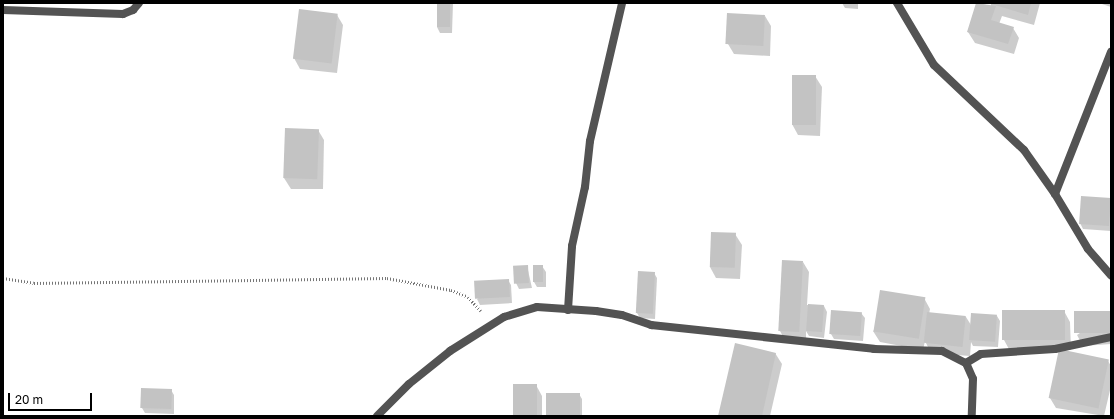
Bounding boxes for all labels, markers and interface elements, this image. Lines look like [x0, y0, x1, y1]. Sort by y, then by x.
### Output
scale bar [10, 385, 94, 411]
text: 20 m [15, 392, 43, 407]

